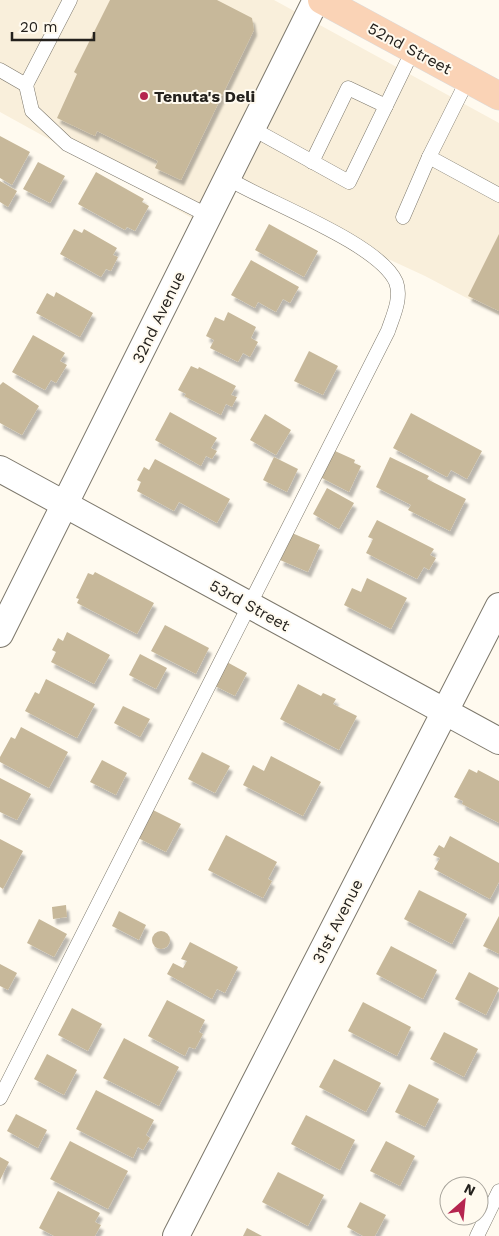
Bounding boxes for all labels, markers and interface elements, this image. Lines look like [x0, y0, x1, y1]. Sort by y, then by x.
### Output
scale bar [12, 10, 95, 42]
text: 20 m [20, 18, 58, 36]
street label: 52nd Street [365, 18, 455, 79]
place label: Tenuta's Deli [154, 87, 255, 106]
marker: Tenuta's Deli [138, 90, 150, 102]
street label: 32nd Avenue [128, 268, 189, 366]
street label: 53rd Street [206, 576, 293, 635]
street label: 31st Avenue [308, 876, 367, 967]
north arrow [439, 1176, 489, 1226]
text: N [462, 1180, 478, 1199]

